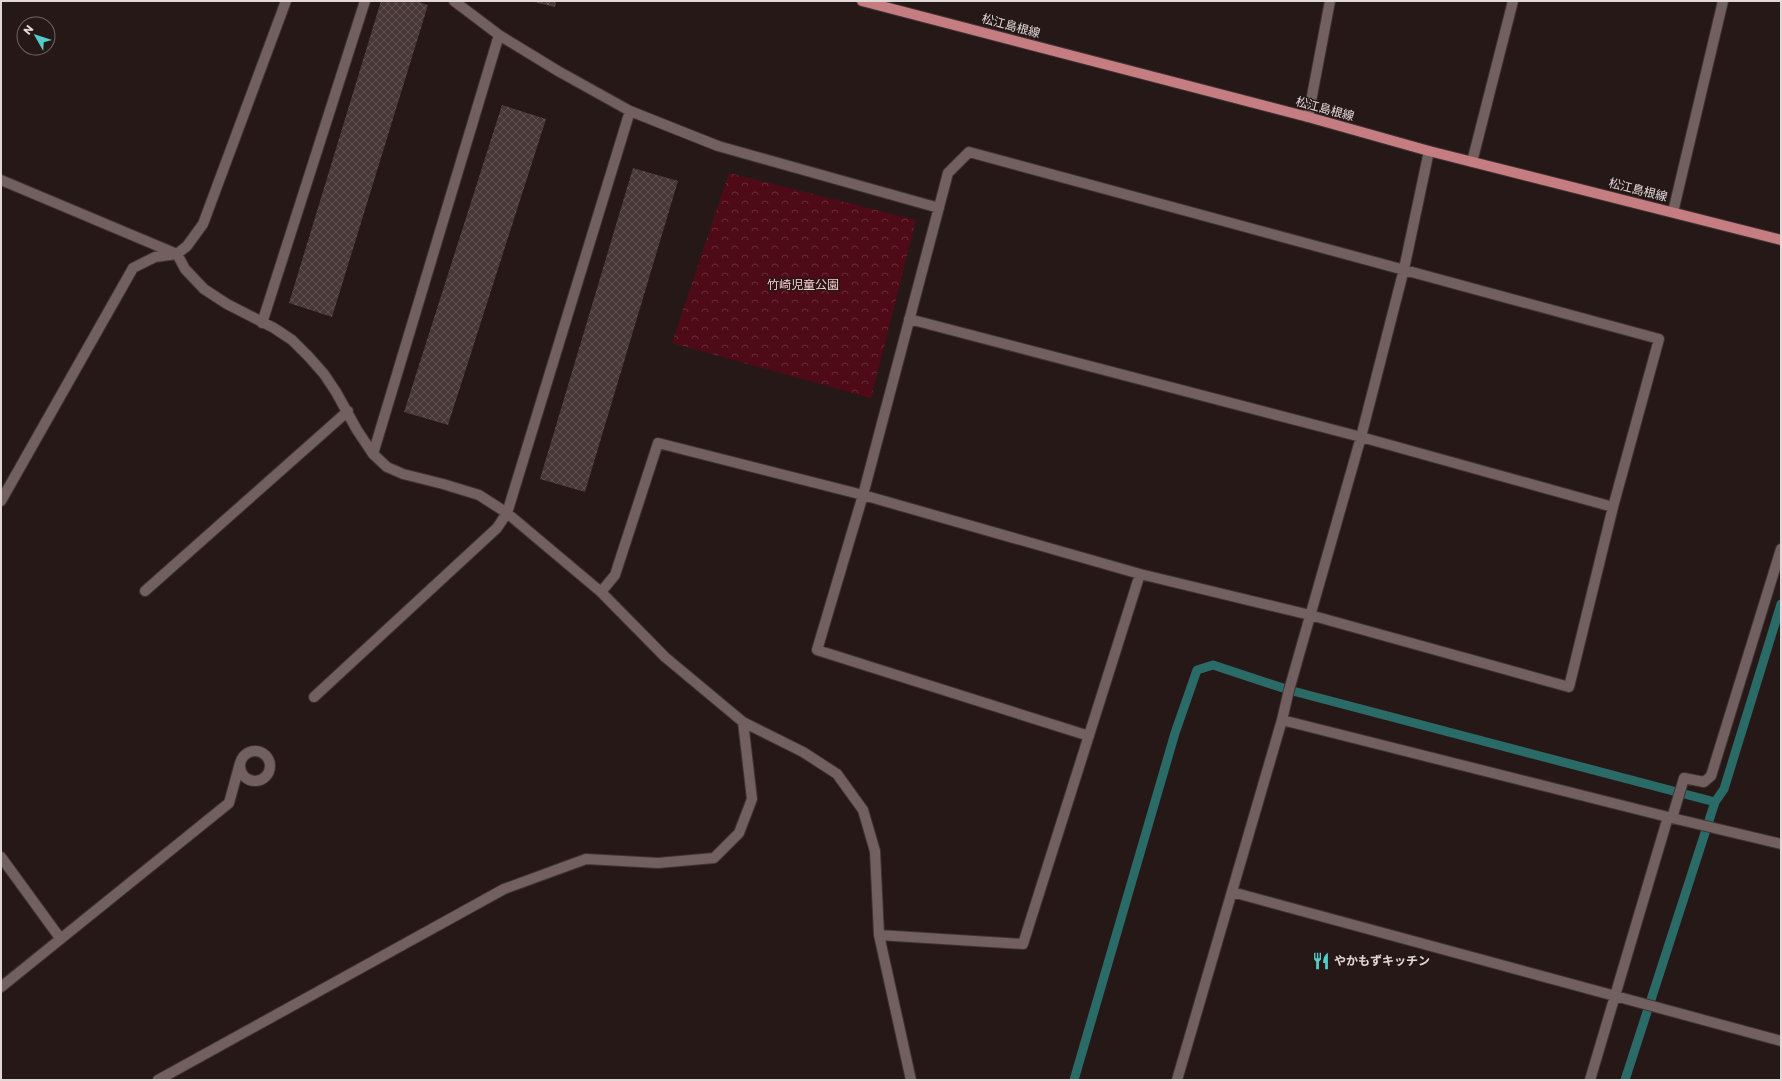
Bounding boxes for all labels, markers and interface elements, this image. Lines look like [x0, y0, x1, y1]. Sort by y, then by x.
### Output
street label: 松江島根線 [980, 10, 1042, 41]
north arrow [16, 16, 56, 56]
text: N [19, 21, 37, 38]
street label: 松江島根線 [1294, 93, 1356, 124]
street label: 松江島根線 [1607, 174, 1669, 205]
park label: 竹崎児童公園 [767, 276, 839, 293]
restaurant icon: やかもずキッチン [1311, 951, 1331, 971]
place label: やかもずキッチン [1334, 952, 1430, 969]

